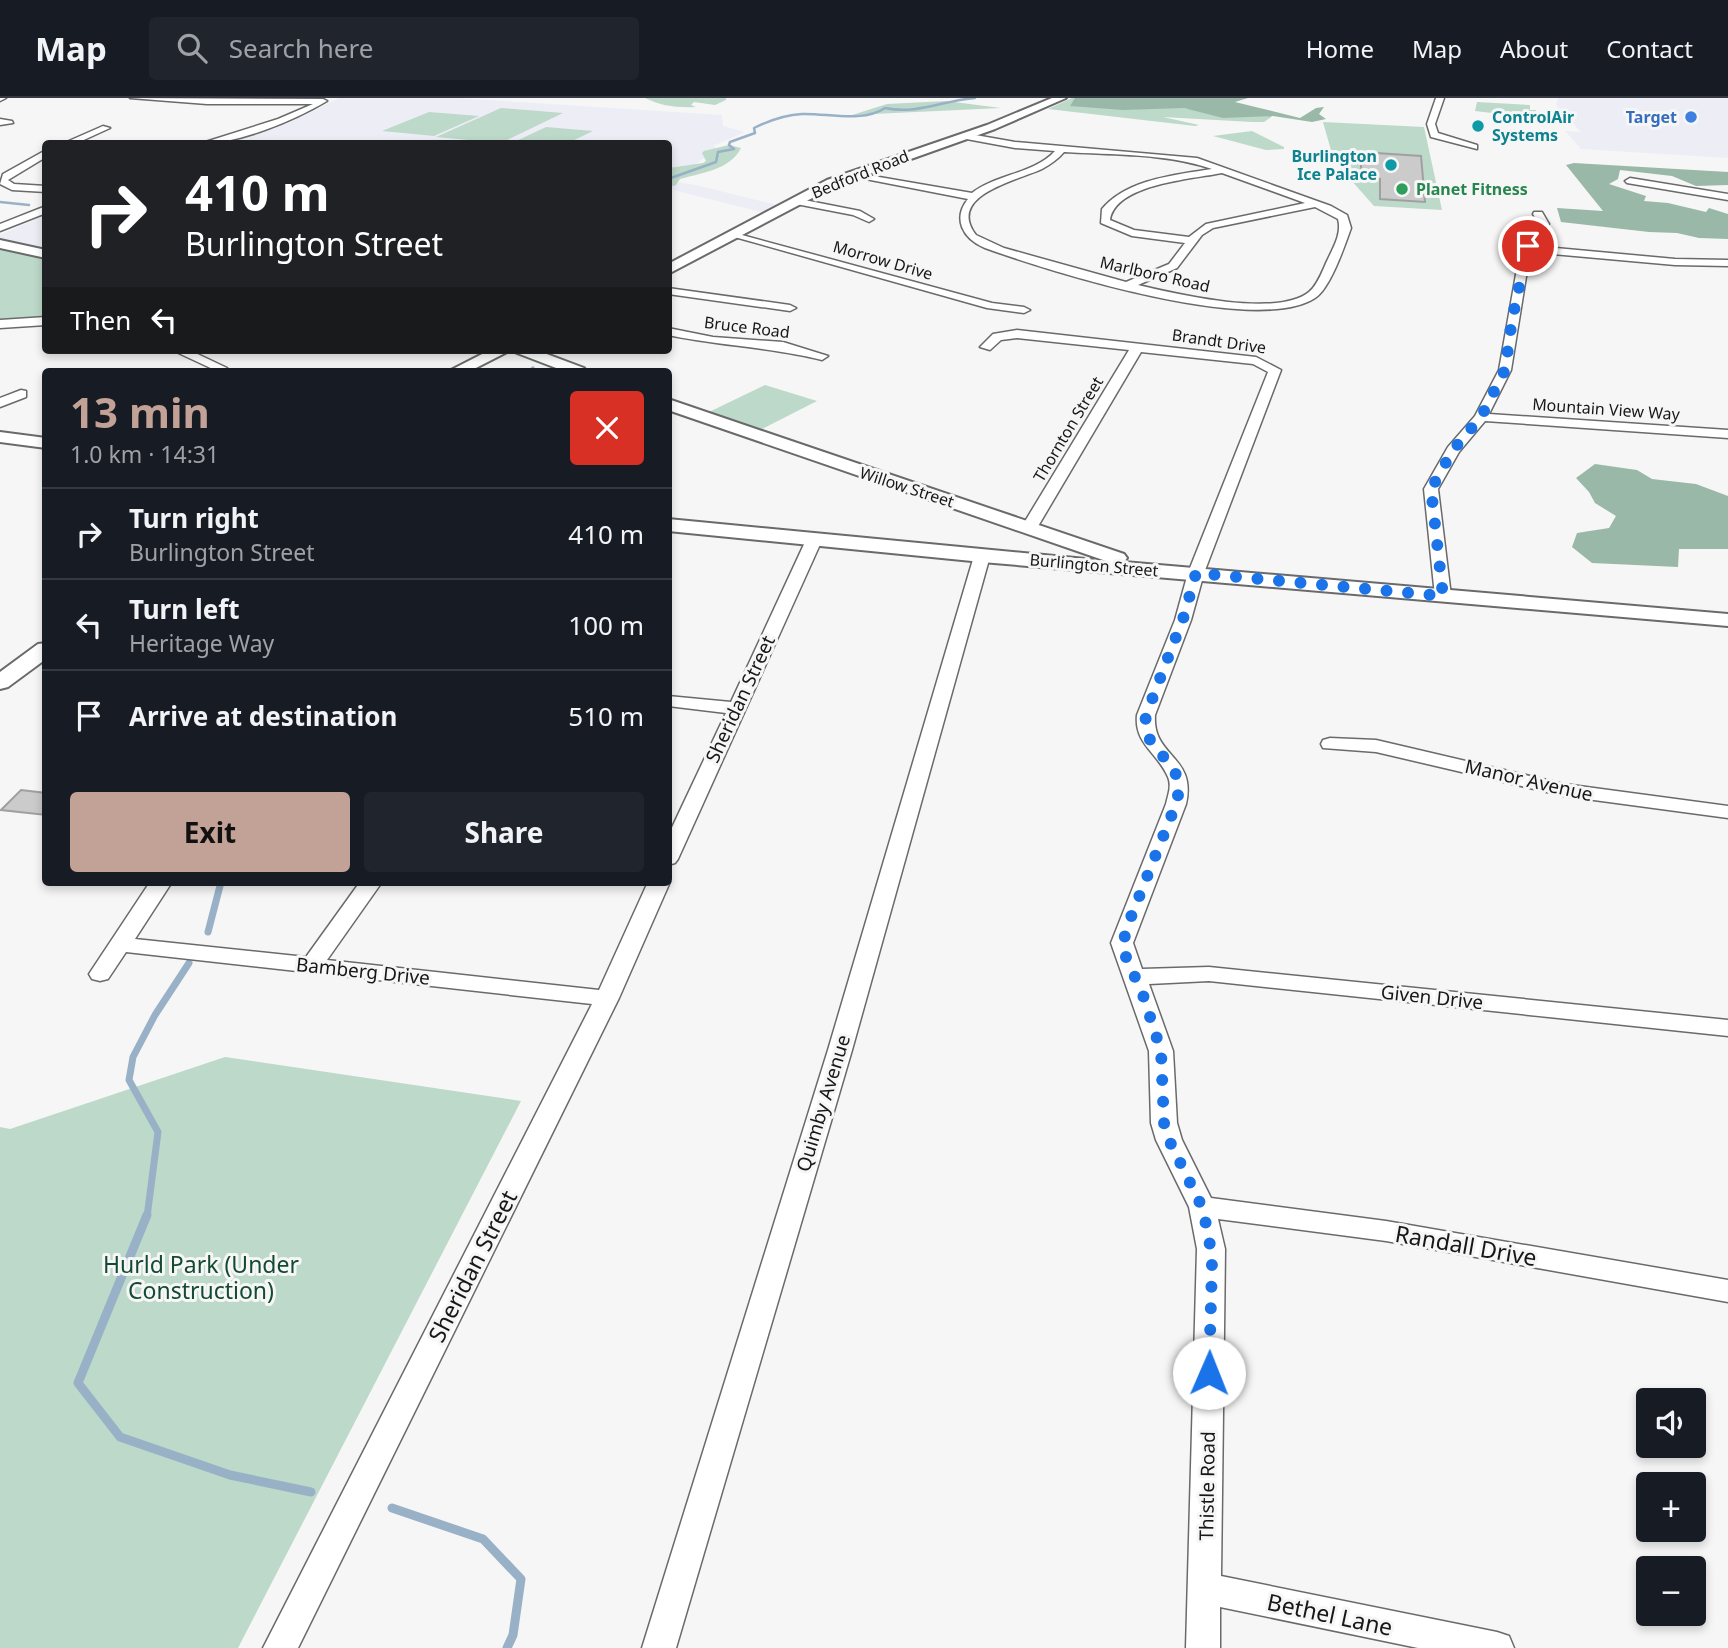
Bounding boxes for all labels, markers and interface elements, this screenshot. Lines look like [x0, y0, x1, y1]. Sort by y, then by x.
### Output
search box [149, 17, 639, 80]
text: Map [35, 26, 107, 71]
icon: search [173, 29, 211, 67]
text: Search here [229, 30, 373, 66]
text: Home [1306, 32, 1374, 65]
text: Map [1412, 32, 1462, 65]
text: About [1500, 32, 1568, 65]
text: Contact [1606, 32, 1693, 65]
place label: ControlAir Systems [1492, 106, 1574, 146]
place label: Target [1626, 106, 1677, 128]
marker: Target [1683, 109, 1699, 125]
marker: ControlAir Systems [1470, 118, 1486, 134]
street label: Bedford Road [808, 144, 912, 204]
place label: Burlington Ice Palace [1291, 145, 1377, 185]
marker: Burlington Ice Palace [1383, 157, 1399, 173]
text: 410 m [185, 159, 330, 225]
icon: right [70, 168, 161, 259]
place label: Planet Fitness [1416, 178, 1528, 200]
marker: Planet Fitness [1394, 181, 1410, 197]
pin [1498, 216, 1558, 276]
text: Burlington Street [185, 222, 443, 265]
icon: arrive [1509, 227, 1547, 265]
street label: Morrow Drive [831, 235, 935, 285]
street label: Marlboro Road [1098, 251, 1212, 297]
icon: left [145, 301, 183, 339]
text: Then [70, 302, 131, 338]
street label: Bruce Road [703, 311, 791, 343]
street label: Brandt Drive [1170, 324, 1268, 358]
street label: Thornton Street [1028, 372, 1108, 486]
text: 13 min [70, 383, 210, 440]
button: close [570, 391, 644, 465]
street label: Mountain View Way [1532, 393, 1681, 425]
text: 1.0 km · 14:31 [70, 438, 219, 470]
street label: Willow Street [857, 461, 957, 513]
text: Turn right [129, 500, 259, 536]
icon: right [70, 515, 108, 553]
text: 410 m [568, 516, 644, 552]
text: Burlington Street [129, 536, 315, 568]
street label: Burlington Street [1029, 548, 1159, 582]
text: Turn left [129, 591, 240, 627]
icon: left [70, 606, 108, 644]
text: 100 m [568, 607, 644, 643]
text: Heritage Way [129, 627, 274, 659]
street label: Sheridan Street [699, 631, 781, 767]
icon: arrive [70, 697, 108, 735]
text: Arrive at destination [129, 698, 398, 734]
text: 510 m [568, 698, 644, 734]
street label: Manor Avenue [1462, 753, 1596, 807]
button: Exit [70, 792, 350, 872]
button: Share [364, 792, 644, 872]
street label: Bamberg Drive [295, 951, 431, 991]
street label: Given Drive [1380, 979, 1484, 1015]
street label: Quimby Avenue [790, 1031, 856, 1175]
street label: Sheridan Street [420, 1184, 524, 1348]
street label: Randall Drive [1393, 1217, 1539, 1273]
park label: Hurld Park (Under Construction) [103, 1248, 299, 1306]
position arrow [1172, 1336, 1246, 1410]
map controls [1636, 1388, 1706, 1626]
button: sound [1636, 1388, 1706, 1458]
street label: Thistle Road [1193, 1431, 1221, 1541]
button: + [1636, 1472, 1706, 1542]
button: − [1636, 1556, 1706, 1626]
street label: Bethel Lane [1264, 1585, 1396, 1643]

